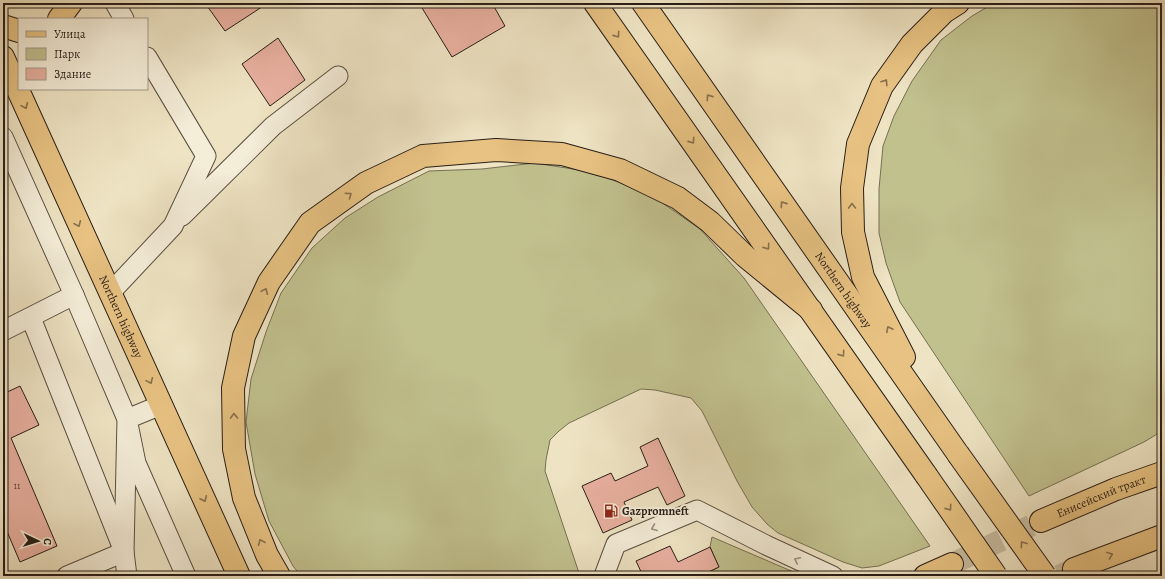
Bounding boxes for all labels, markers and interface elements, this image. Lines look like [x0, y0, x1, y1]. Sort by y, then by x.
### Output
legend [18, 18, 148, 90]
text: Улица [54, 26, 86, 42]
one-way arrow [612, 31, 620, 38]
text: Парк [54, 46, 80, 62]
text: Здание [54, 66, 91, 82]
one-way arrow [880, 80, 887, 87]
one-way arrow [707, 95, 714, 102]
one-way arrow [20, 101, 28, 109]
one-way arrow [687, 137, 695, 144]
one-way arrow [345, 192, 352, 200]
one-way arrow [780, 201, 788, 208]
one-way arrow [848, 203, 857, 209]
one-way arrow [74, 220, 82, 227]
one-way arrow [762, 243, 769, 250]
street label: Northern highway [811, 249, 876, 332]
street label: Northern highway [95, 272, 147, 361]
one-way arrow [260, 288, 268, 296]
one-way arrow [887, 326, 894, 333]
one-way arrow [837, 350, 845, 357]
one-way arrow [145, 377, 153, 384]
one-way arrow [230, 413, 238, 419]
street label: Енисейский тракт [1054, 471, 1149, 521]
house number: 11 [14, 479, 21, 492]
one-way arrow [199, 494, 207, 502]
fuel station icon: Gazpromneft [603, 503, 619, 519]
place label: Gazpromneft [622, 503, 689, 519]
one-way arrow [944, 503, 951, 510]
north arrow [18, 521, 58, 561]
one-way arrow [651, 523, 659, 531]
text: С [40, 538, 55, 546]
one-way arrow [258, 538, 266, 545]
one-way arrow [1021, 542, 1028, 549]
one-way arrow [1107, 552, 1114, 560]
one-way arrow [794, 557, 802, 565]

